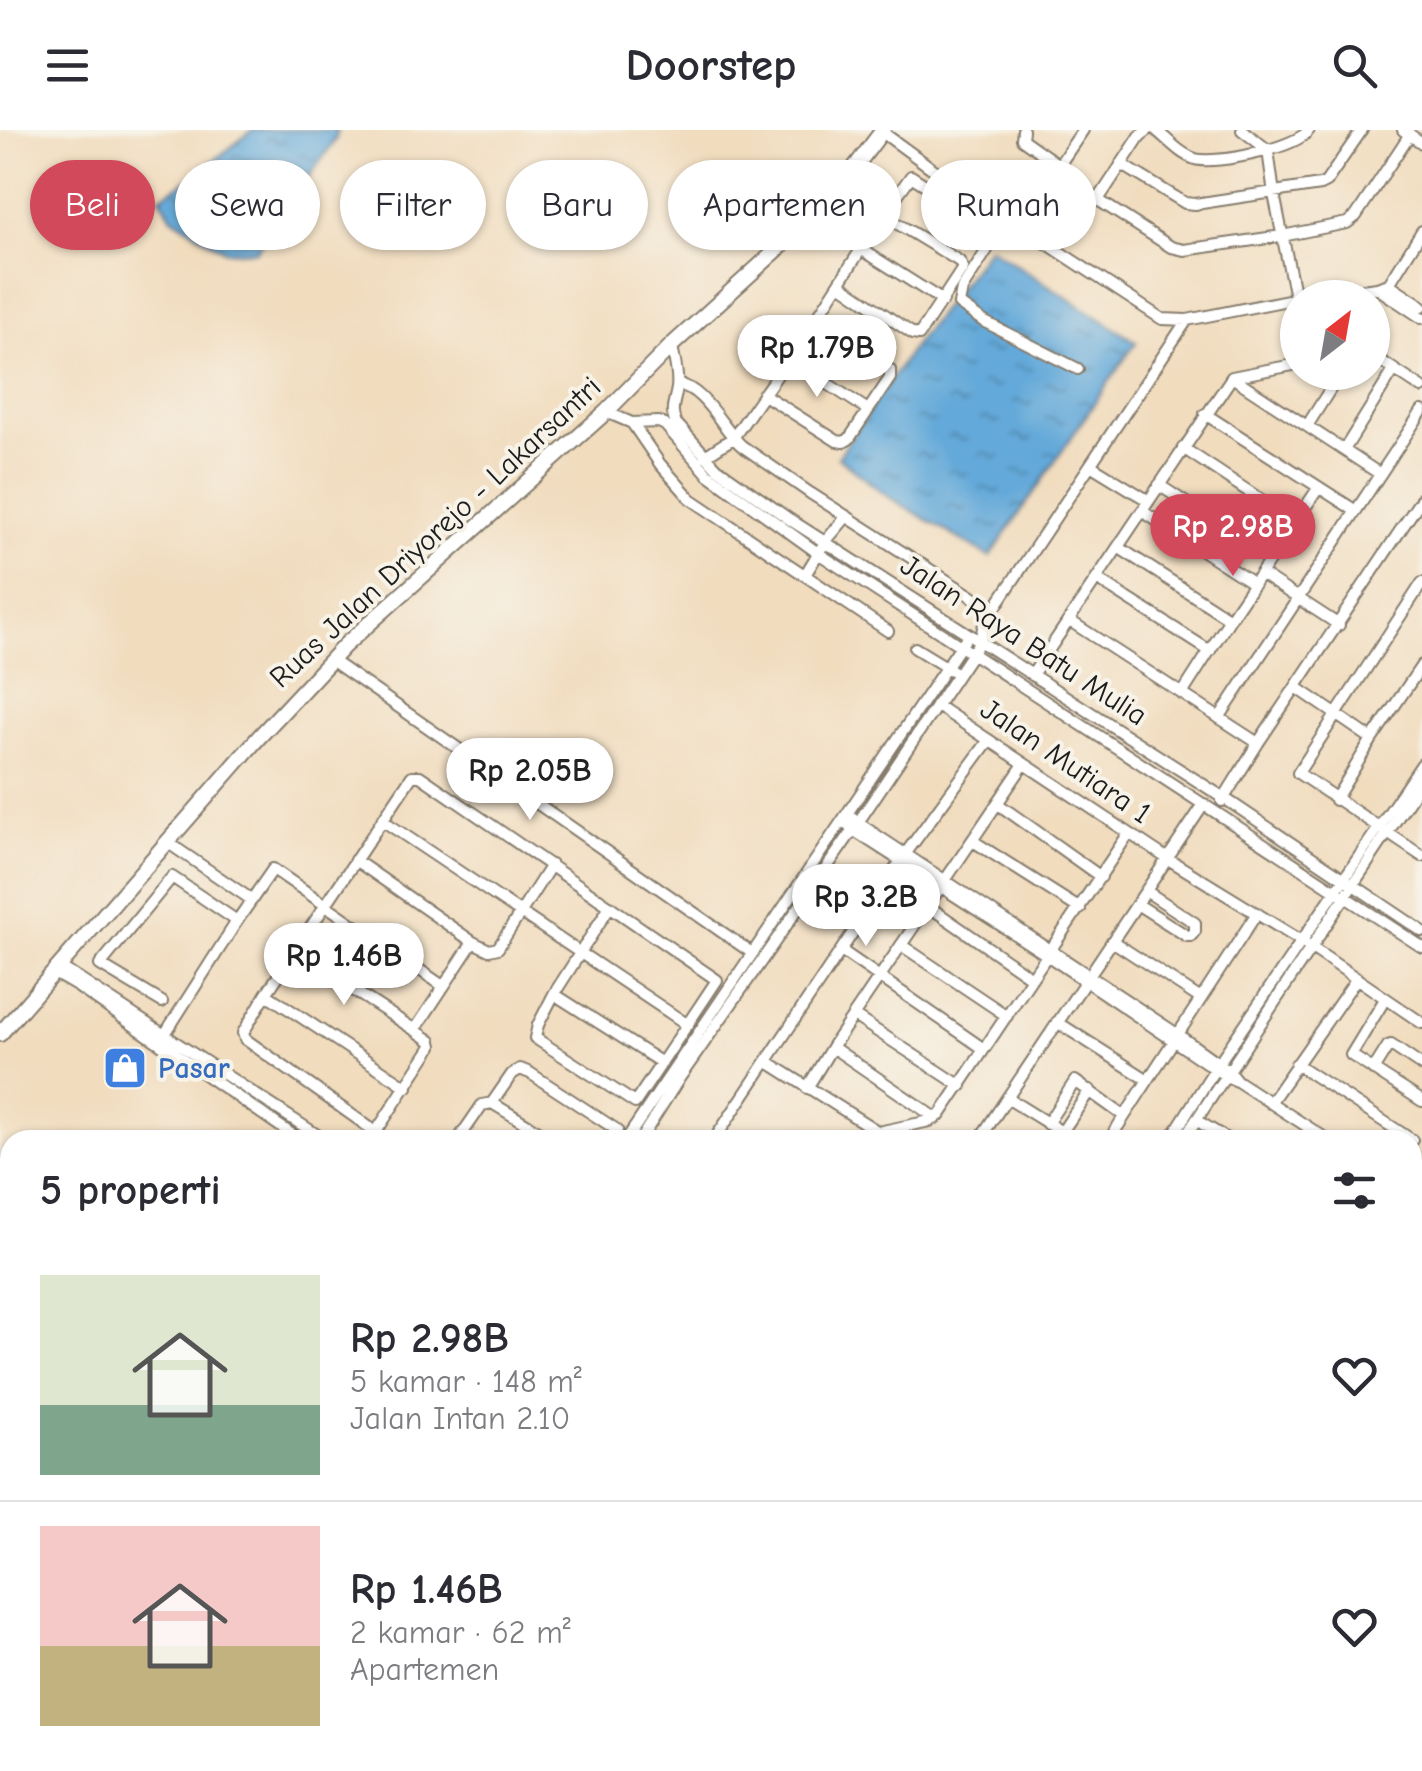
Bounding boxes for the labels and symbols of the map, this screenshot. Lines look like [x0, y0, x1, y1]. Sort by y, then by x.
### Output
north arrow [1280, 280, 1390, 390]
pin: Rp 1.79B [714, 315, 920, 400]
street label: Ruas Jalan Driyorejo - Lakarsantri [263, 370, 608, 695]
pin: Rp 2.98B [1130, 494, 1336, 579]
street label: Jalan Raya Batu Mulia [894, 548, 1153, 733]
street label: Jalan Mutiara 1 [974, 692, 1158, 831]
pin: Rp 2.05B [427, 738, 633, 823]
pin: Rp 3.2B [774, 864, 958, 949]
pin: Rp 1.46B [241, 923, 447, 1008]
shop icon: Pasar [102, 1045, 148, 1091]
place label: Pasar [158, 1051, 230, 1086]

